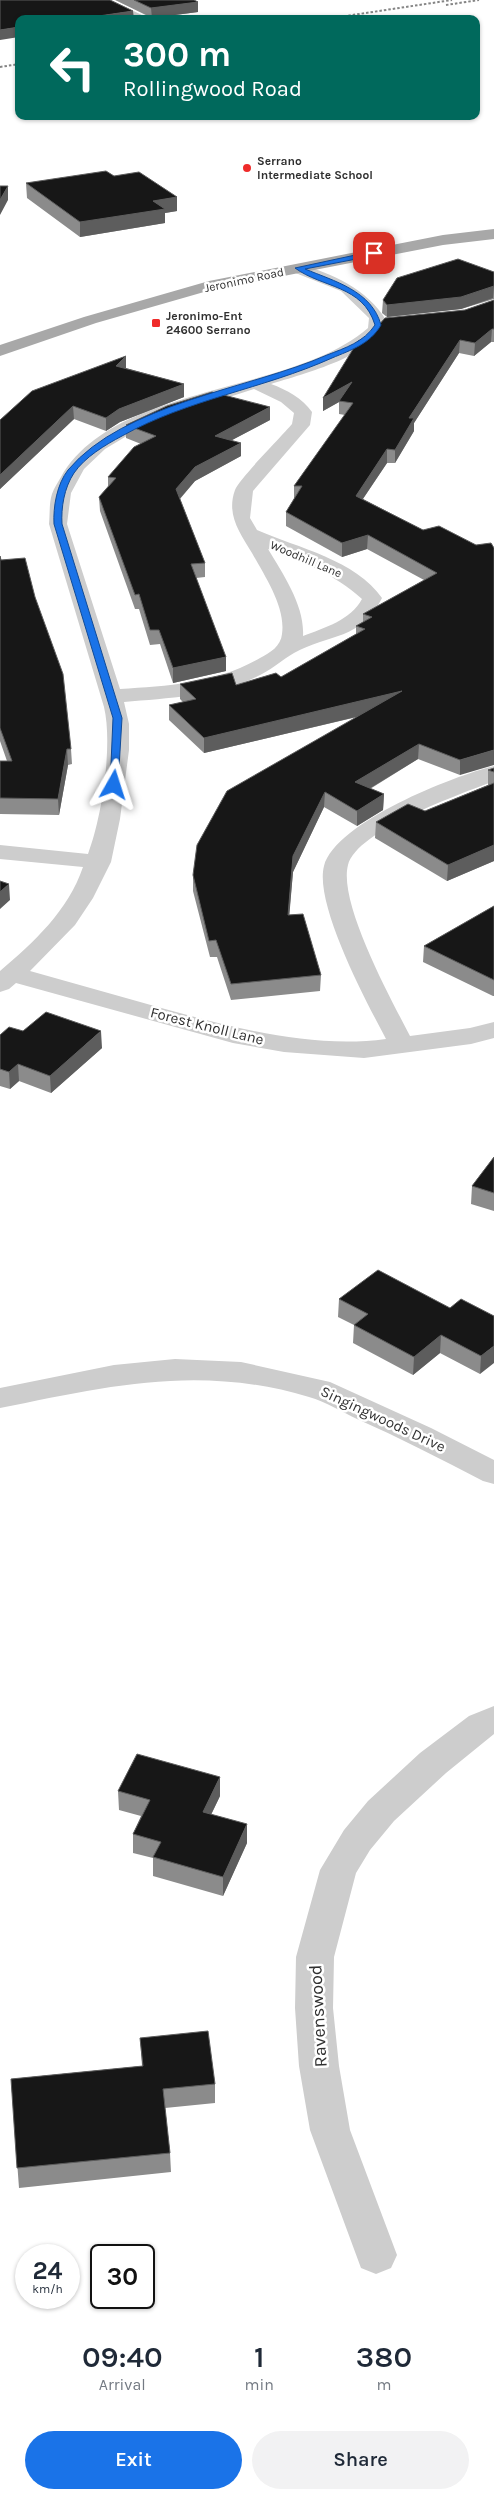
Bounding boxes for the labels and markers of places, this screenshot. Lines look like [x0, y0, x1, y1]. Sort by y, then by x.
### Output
place label: Serrano Intermediate School [257, 154, 373, 182]
marker: Serrano Intermediate School [241, 162, 253, 174]
pin [353, 232, 395, 274]
place label: Jeronimo-Ent 24600 Serrano [166, 309, 251, 337]
marker: Jeronimo-Ent 24600 Serrano [150, 317, 162, 329]

